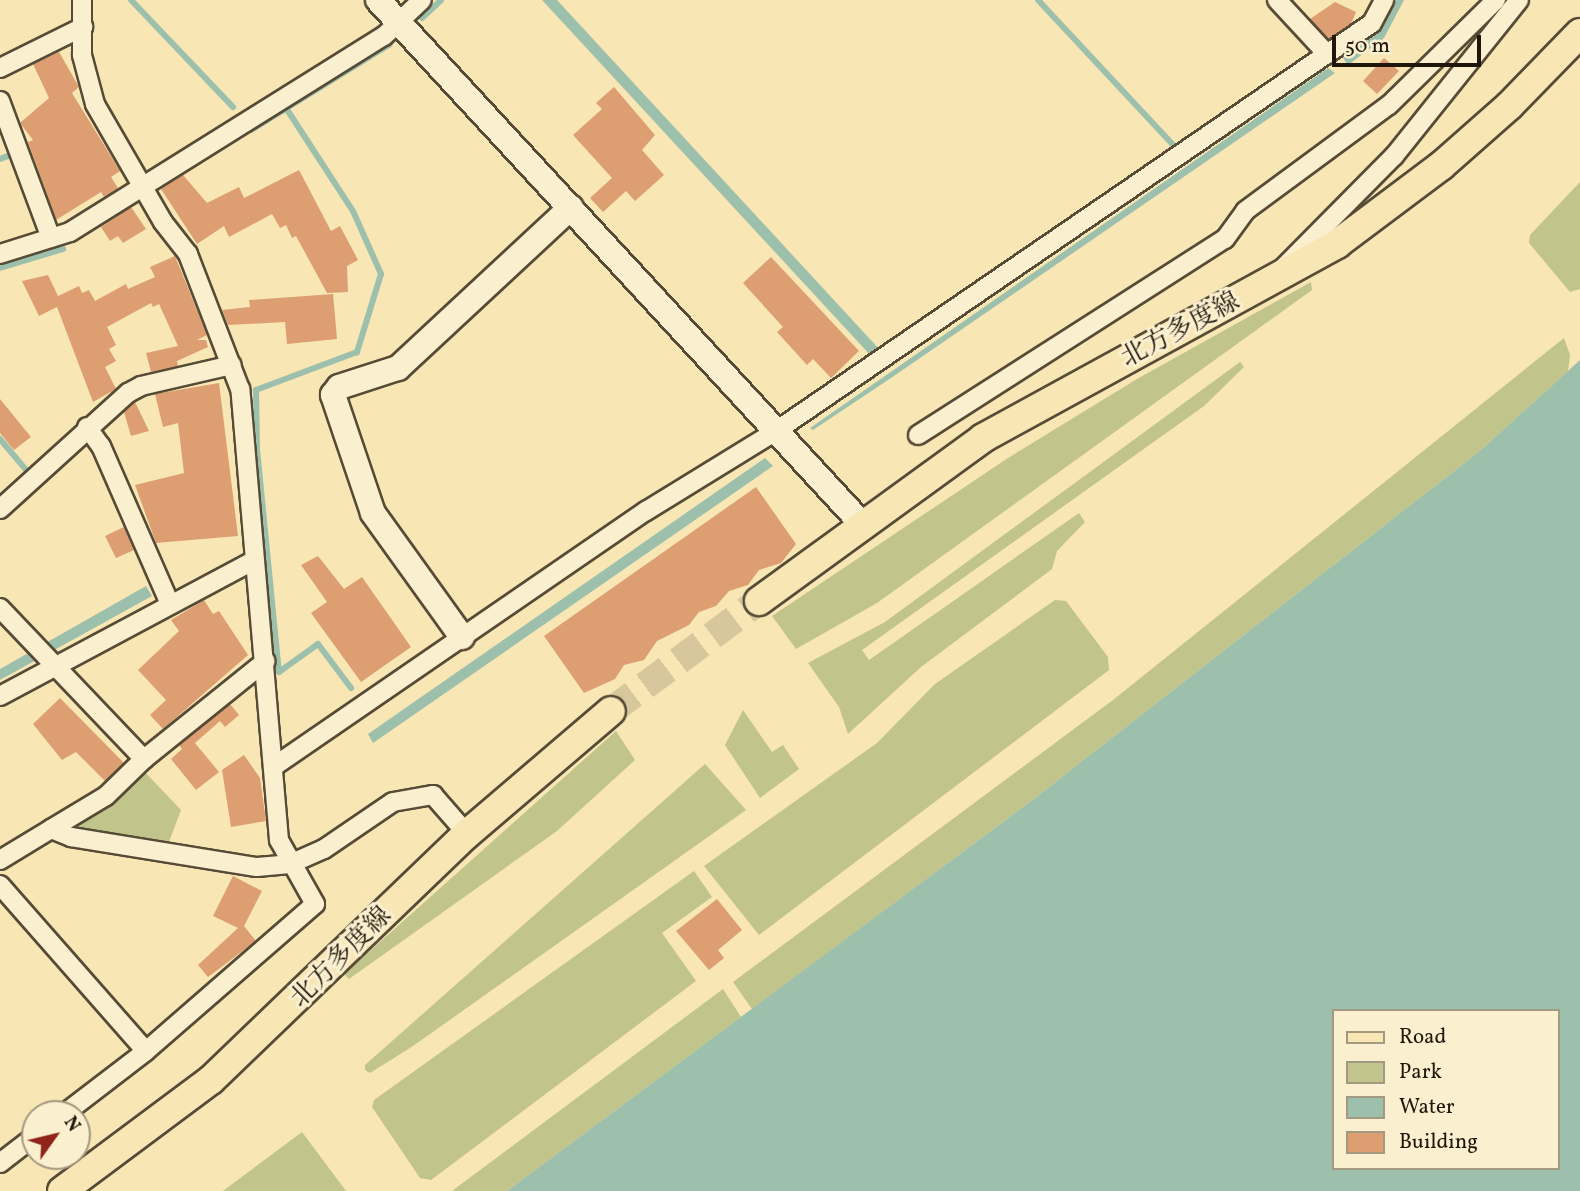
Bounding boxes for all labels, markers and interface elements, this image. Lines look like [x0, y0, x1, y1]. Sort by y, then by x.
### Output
scale bar [1335, 21, 1484, 65]
text: 50 m [1345, 32, 1390, 61]
street label: 北方多度線 [1116, 287, 1246, 375]
street label: 北方多度線 [285, 901, 399, 1015]
legend [1332, 1009, 1559, 1170]
text: Road [1399, 1023, 1446, 1052]
text: Park [1399, 1058, 1442, 1087]
text: Water [1399, 1093, 1455, 1122]
north arrow [21, 1100, 91, 1170]
text: N [57, 1111, 86, 1137]
text: Building [1399, 1128, 1478, 1157]

